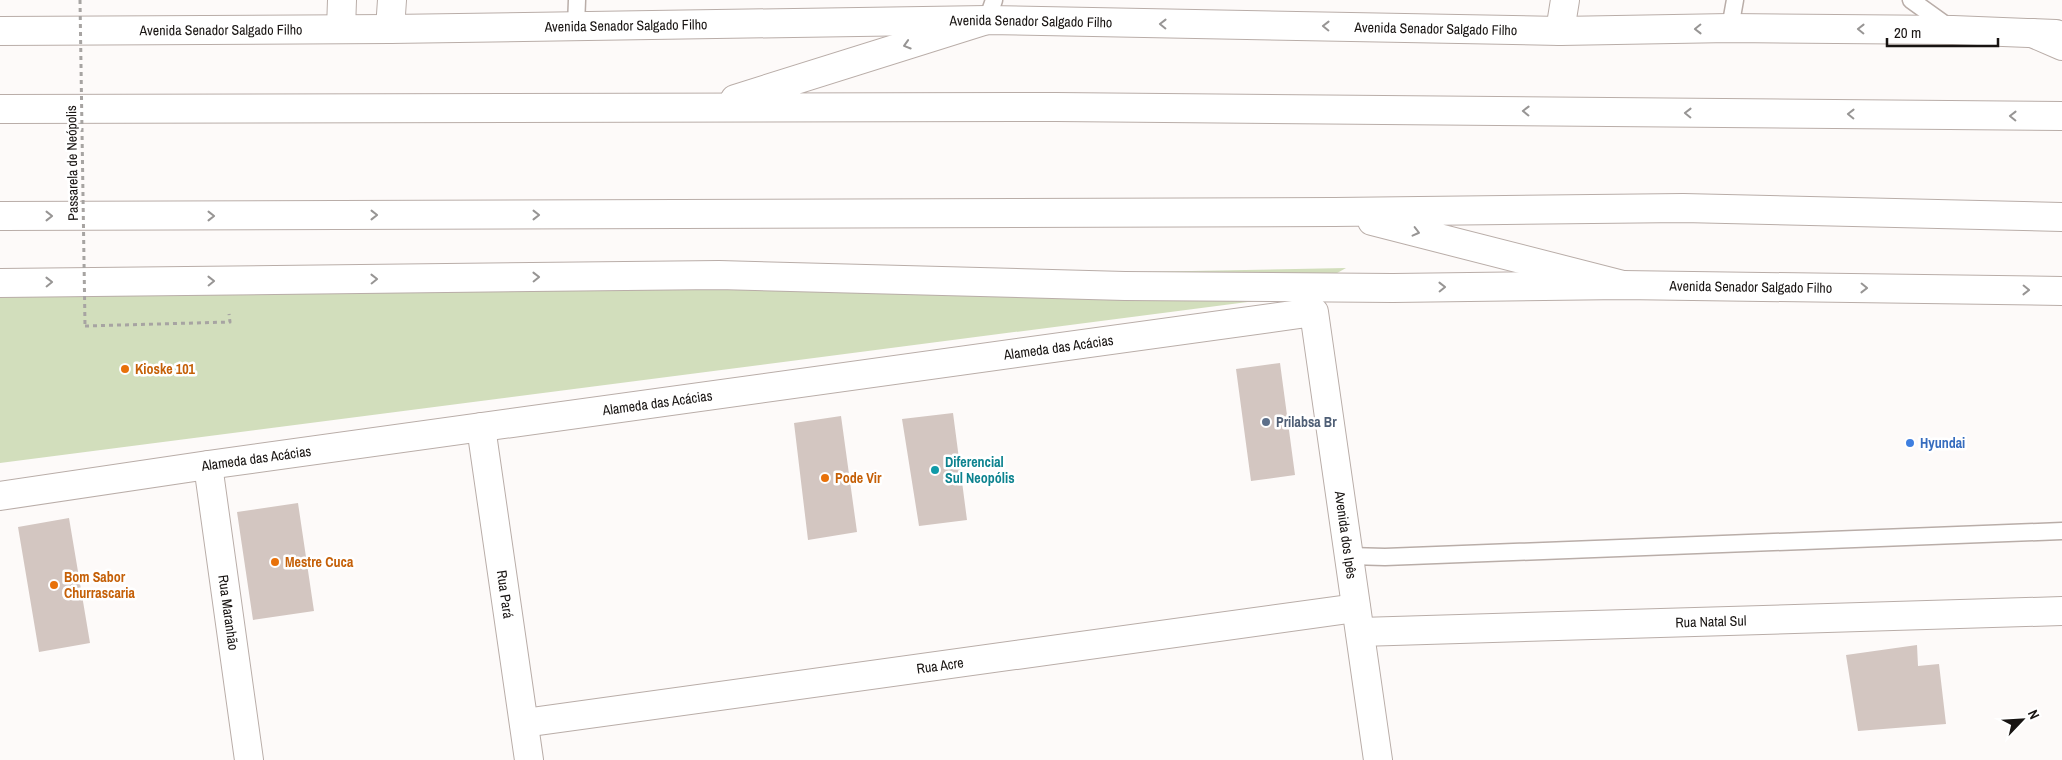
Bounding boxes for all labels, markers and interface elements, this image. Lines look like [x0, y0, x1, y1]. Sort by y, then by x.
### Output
street label: Avenida Senador Salgado Filho [948, 11, 1112, 31]
street label: Avenida Senador Salgado Filho [543, 15, 707, 36]
scale bar [1887, 15, 1998, 47]
one-way arrow [1159, 18, 1167, 29]
street label: Avenida Senador Salgado Filho [1353, 18, 1517, 39]
street label: Avenida Senador Salgado Filho [139, 20, 302, 39]
one-way arrow [1322, 21, 1330, 32]
text: 20 m [1894, 22, 1921, 43]
one-way arrow [1694, 24, 1702, 34]
one-way arrow [1857, 24, 1865, 35]
one-way arrow [903, 39, 911, 49]
street label: Passarela de Neópolis [62, 105, 82, 221]
one-way arrow [1522, 106, 1530, 116]
one-way arrow [1684, 108, 1692, 118]
one-way arrow [1847, 109, 1854, 119]
one-way arrow [2009, 111, 2017, 121]
one-way arrow [370, 210, 378, 220]
one-way arrow [532, 210, 540, 220]
one-way arrow [45, 211, 53, 221]
one-way arrow [208, 211, 215, 221]
one-way arrow [1411, 227, 1419, 237]
one-way arrow [532, 272, 540, 282]
one-way arrow [370, 274, 378, 284]
one-way arrow [208, 276, 215, 286]
one-way arrow [45, 277, 53, 288]
street label: Avenida Senador Salgado Filho [1668, 277, 1832, 297]
one-way arrow [1438, 282, 1446, 292]
one-way arrow [1860, 283, 1868, 293]
one-way arrow [2023, 285, 2031, 295]
street label: Alameda das Acácias [1002, 331, 1115, 364]
place label: Kioske 101 [135, 360, 196, 378]
marker: Kioske 101 [119, 363, 131, 375]
street label: Alameda das Acácias [600, 386, 714, 419]
place label: Prilabsa Br [1276, 413, 1337, 431]
marker: Prilabsa Br [1260, 416, 1272, 428]
place label: Hyundai [1920, 434, 1965, 452]
marker: Hyundai [1904, 437, 1916, 449]
street label: Alameda das Acácias [199, 442, 312, 475]
place label: Diferencial Sul Neopólis [945, 453, 1015, 487]
marker: Diferencial Sul Neopólis [929, 464, 941, 476]
place label: Pode Vir [835, 469, 882, 487]
marker: Pode Vir [819, 472, 831, 484]
street label: Avenida dos Ipês [1331, 489, 1361, 580]
place label: Mestre Cuca [285, 553, 354, 571]
marker: Mestre Cuca [269, 556, 281, 568]
place label: Bom Sabor Churrascaria [64, 568, 135, 602]
street label: Rua Pará [493, 569, 518, 620]
street label: Rua Maranhão [214, 574, 243, 651]
marker: Bom Sabor Churrascaria [48, 579, 60, 591]
street label: Rua Natal Sul [1675, 611, 1747, 632]
street label: Rua Acre [915, 653, 965, 678]
north arrow [1997, 695, 2047, 745]
text: N [2024, 707, 2044, 722]

